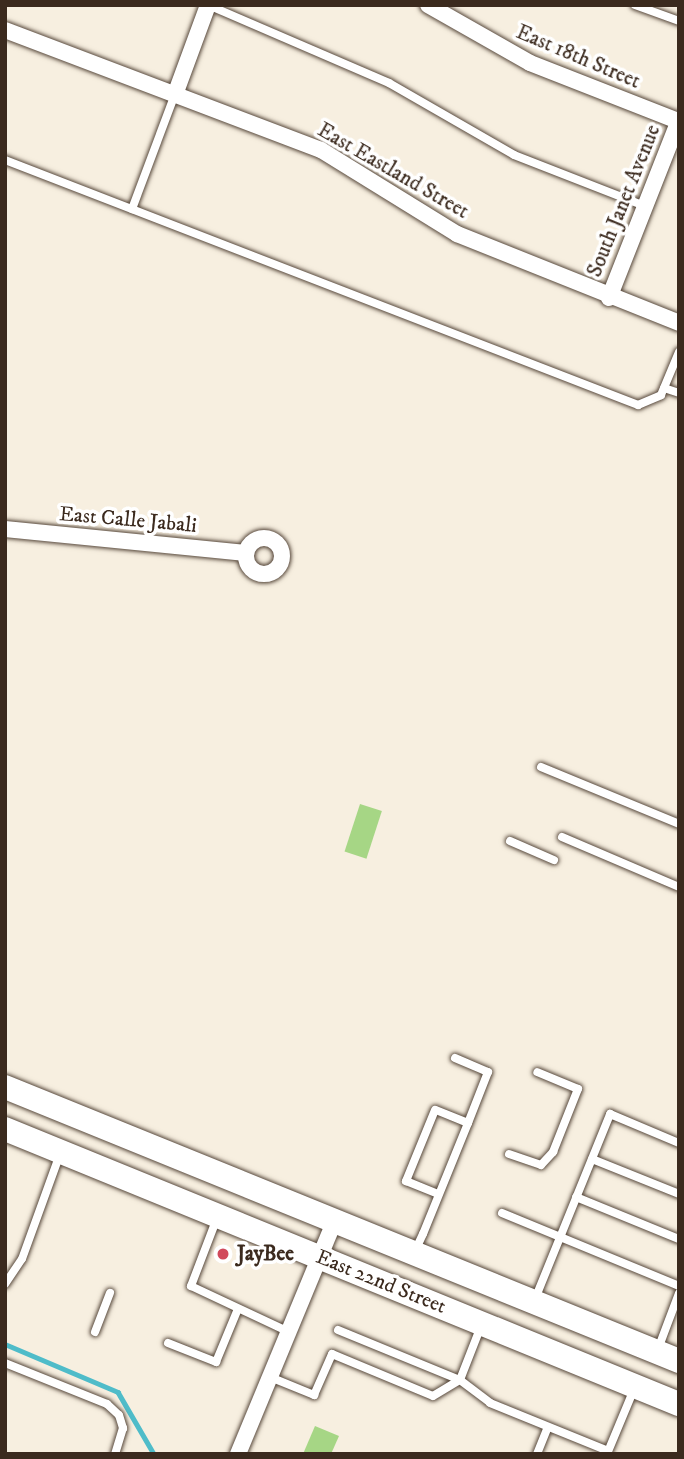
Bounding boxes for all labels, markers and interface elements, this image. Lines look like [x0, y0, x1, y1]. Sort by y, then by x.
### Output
street label: East 18th Street [512, 20, 644, 94]
street label: East Eastland Street [313, 118, 473, 224]
street label: South Janet Avenue [582, 121, 666, 281]
street label: East Calle Jabali [58, 501, 198, 539]
place label: JayBee [237, 1241, 294, 1267]
street label: East 22nd Street [312, 1244, 450, 1320]
marker: JayBee [215, 1246, 231, 1262]

